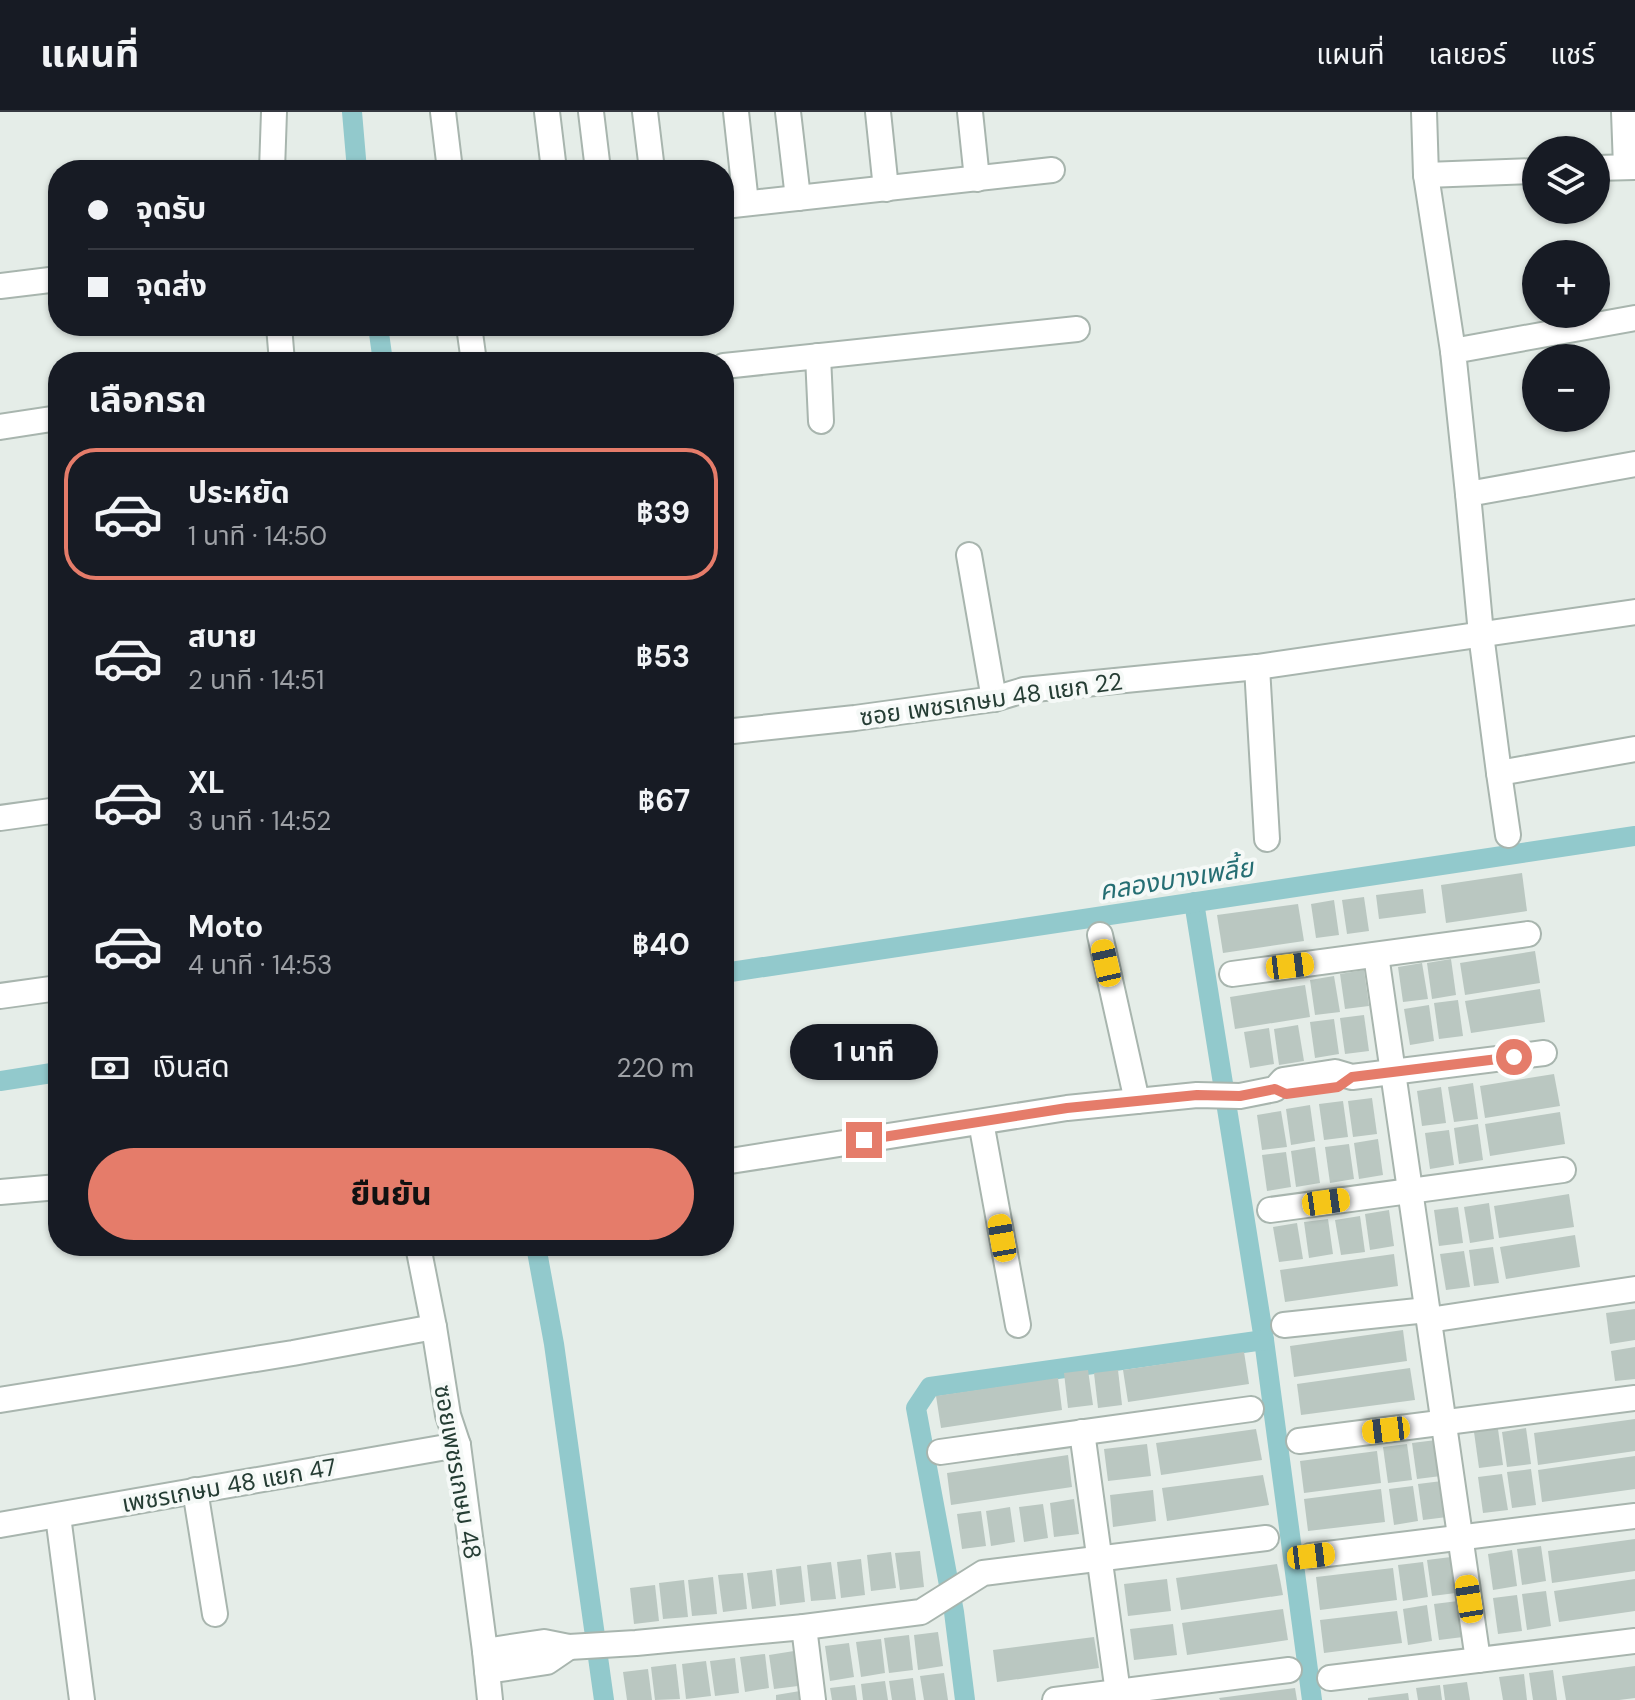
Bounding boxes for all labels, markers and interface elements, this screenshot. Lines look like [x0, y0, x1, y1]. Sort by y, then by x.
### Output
text: แผนที่ [40, 29, 139, 79]
text: แผนที่ [1316, 36, 1385, 73]
text: เลเยอร์ [1429, 36, 1506, 73]
text: แชร์ [1550, 36, 1595, 73]
map controls [1522, 136, 1610, 432]
button: layers [1522, 136, 1610, 224]
text: จุดรับ [136, 189, 206, 228]
button: + [1522, 240, 1610, 328]
text: จุดส่ง [136, 266, 207, 305]
button: − [1522, 344, 1610, 432]
text: เลือกรถ [88, 376, 207, 423]
text: ประหยัด [188, 473, 290, 512]
icon: car [92, 478, 164, 550]
text: ฿39 [636, 493, 690, 532]
text: 1 นาที · 14:50 [188, 519, 327, 553]
text: สบาย [188, 617, 257, 656]
icon: car [92, 622, 164, 694]
text: ฿53 [636, 637, 690, 676]
text: 2 นาที · 14:51 [188, 663, 324, 697]
street label: ซอย เพชรเกษม 48 แยก 22 [858, 665, 1124, 733]
text: XL [188, 763, 225, 802]
icon: car [92, 766, 164, 838]
text: ฿67 [638, 781, 690, 820]
text: 3 นาที · 14:52 [188, 804, 331, 838]
water label: คลองบางเพลี้ย [1096, 849, 1257, 908]
text: Moto [188, 907, 263, 946]
icon: car [92, 910, 164, 982]
text: ฿40 [632, 925, 690, 964]
car [1089, 937, 1123, 989]
text: 4 นาที · 14:53 [188, 948, 332, 982]
car [1265, 951, 1315, 981]
callout: 1 นาที [790, 1024, 938, 1080]
text: 1 นาที [834, 1035, 894, 1069]
route start [1496, 1039, 1532, 1075]
icon: cash [88, 1046, 132, 1090]
text: เงินสด [152, 1047, 230, 1086]
text: 220 m [616, 1051, 694, 1085]
route end [846, 1122, 882, 1158]
button: ยืนยัน [88, 1148, 694, 1240]
car [1301, 1187, 1351, 1217]
car [986, 1212, 1018, 1264]
street label: ซอยเพชรเกษม 48 [427, 1382, 489, 1562]
car [1361, 1415, 1411, 1445]
street label: เพชรเกษม 48 แยก 47 [119, 1451, 339, 1519]
car [1286, 1541, 1336, 1571]
car [1453, 1573, 1485, 1625]

